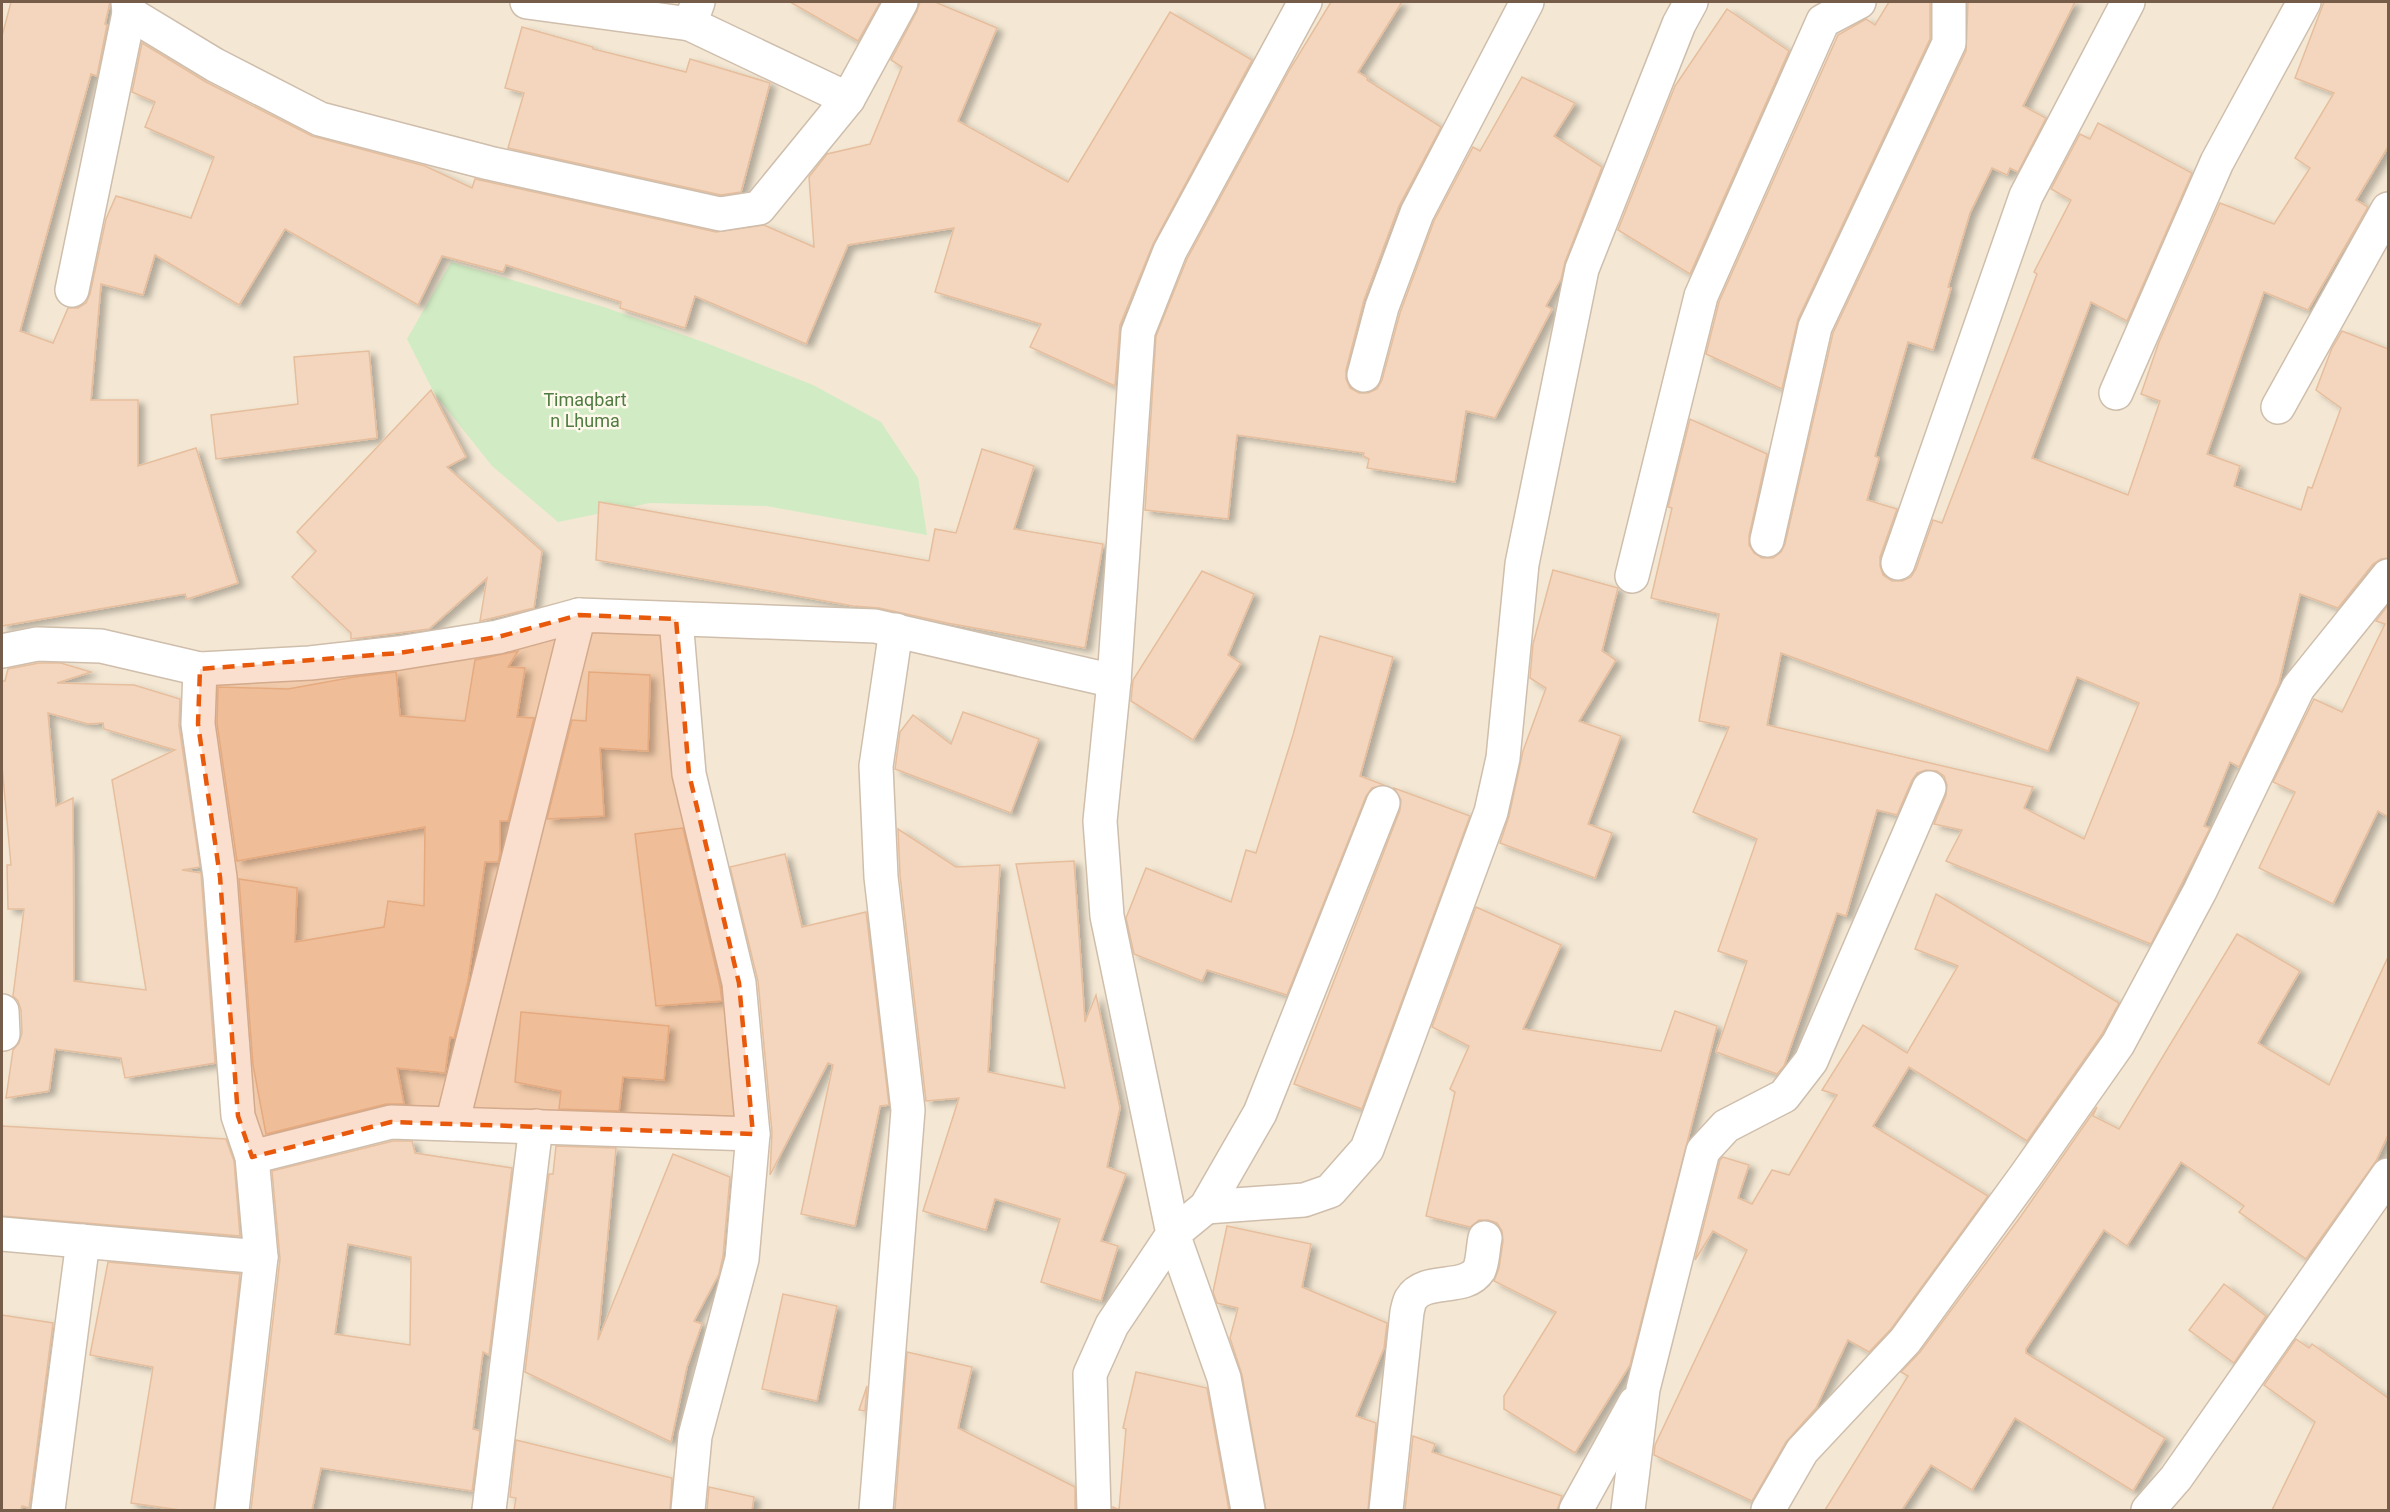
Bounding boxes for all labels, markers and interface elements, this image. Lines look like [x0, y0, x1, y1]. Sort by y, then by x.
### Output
park label: Timaqbart n Lḥuma [543, 389, 627, 431]

